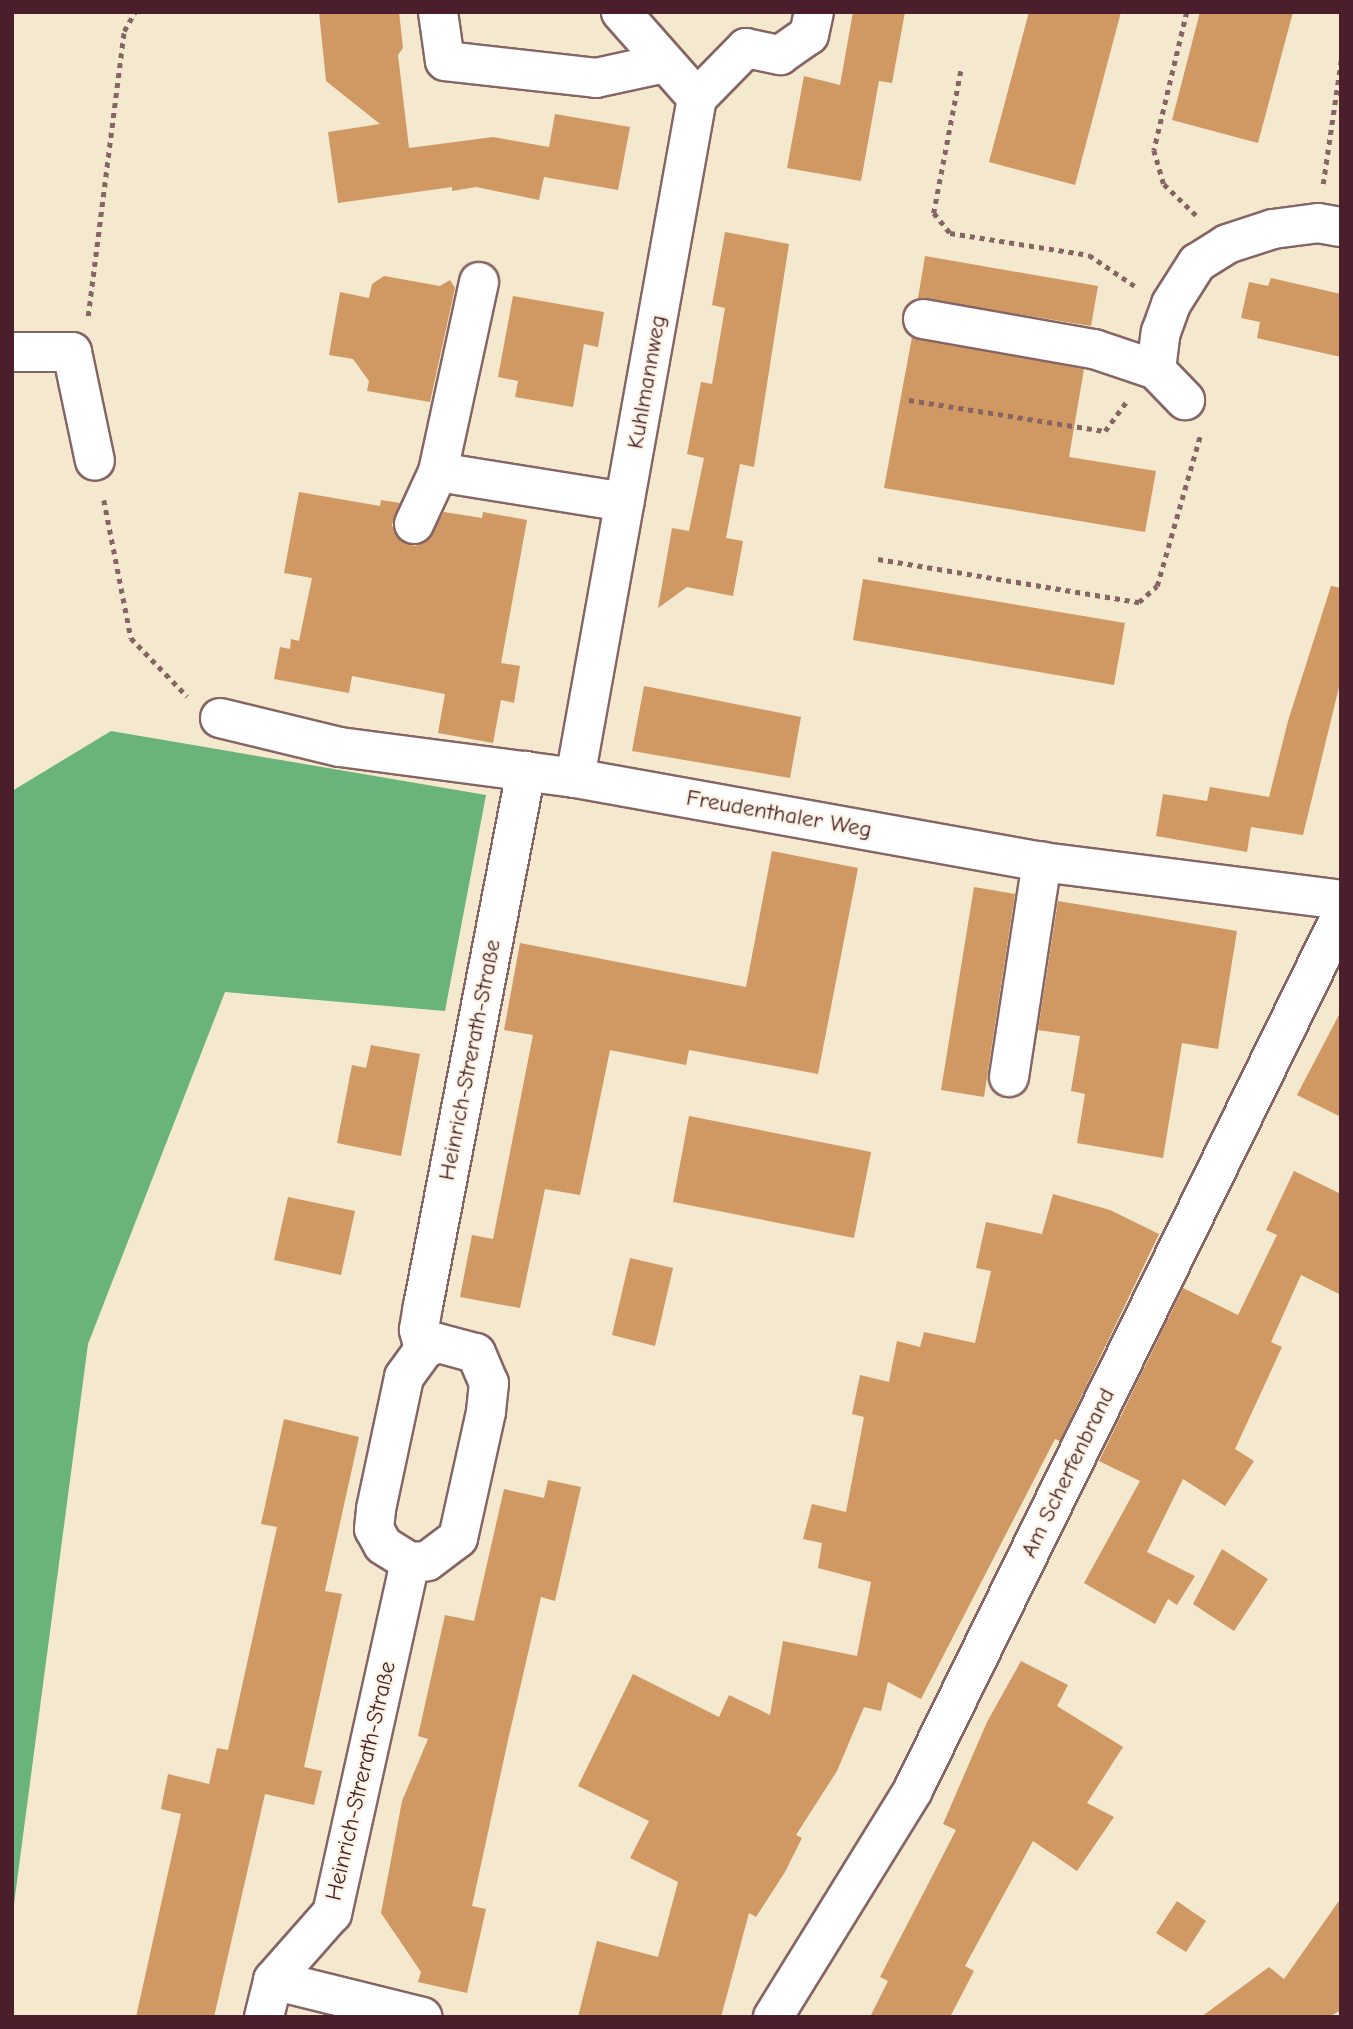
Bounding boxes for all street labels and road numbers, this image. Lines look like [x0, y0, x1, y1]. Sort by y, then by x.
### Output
street label: Kuhlmannweg [622, 313, 672, 451]
street label: Freudenthaler Weg [684, 784, 874, 844]
street label: Heinrich-Strerath-Straße [433, 937, 507, 1183]
street label: Am Scherfenbrand [1015, 1384, 1121, 1562]
street label: Heinrich-Strerath-Straße [320, 1659, 402, 1903]

